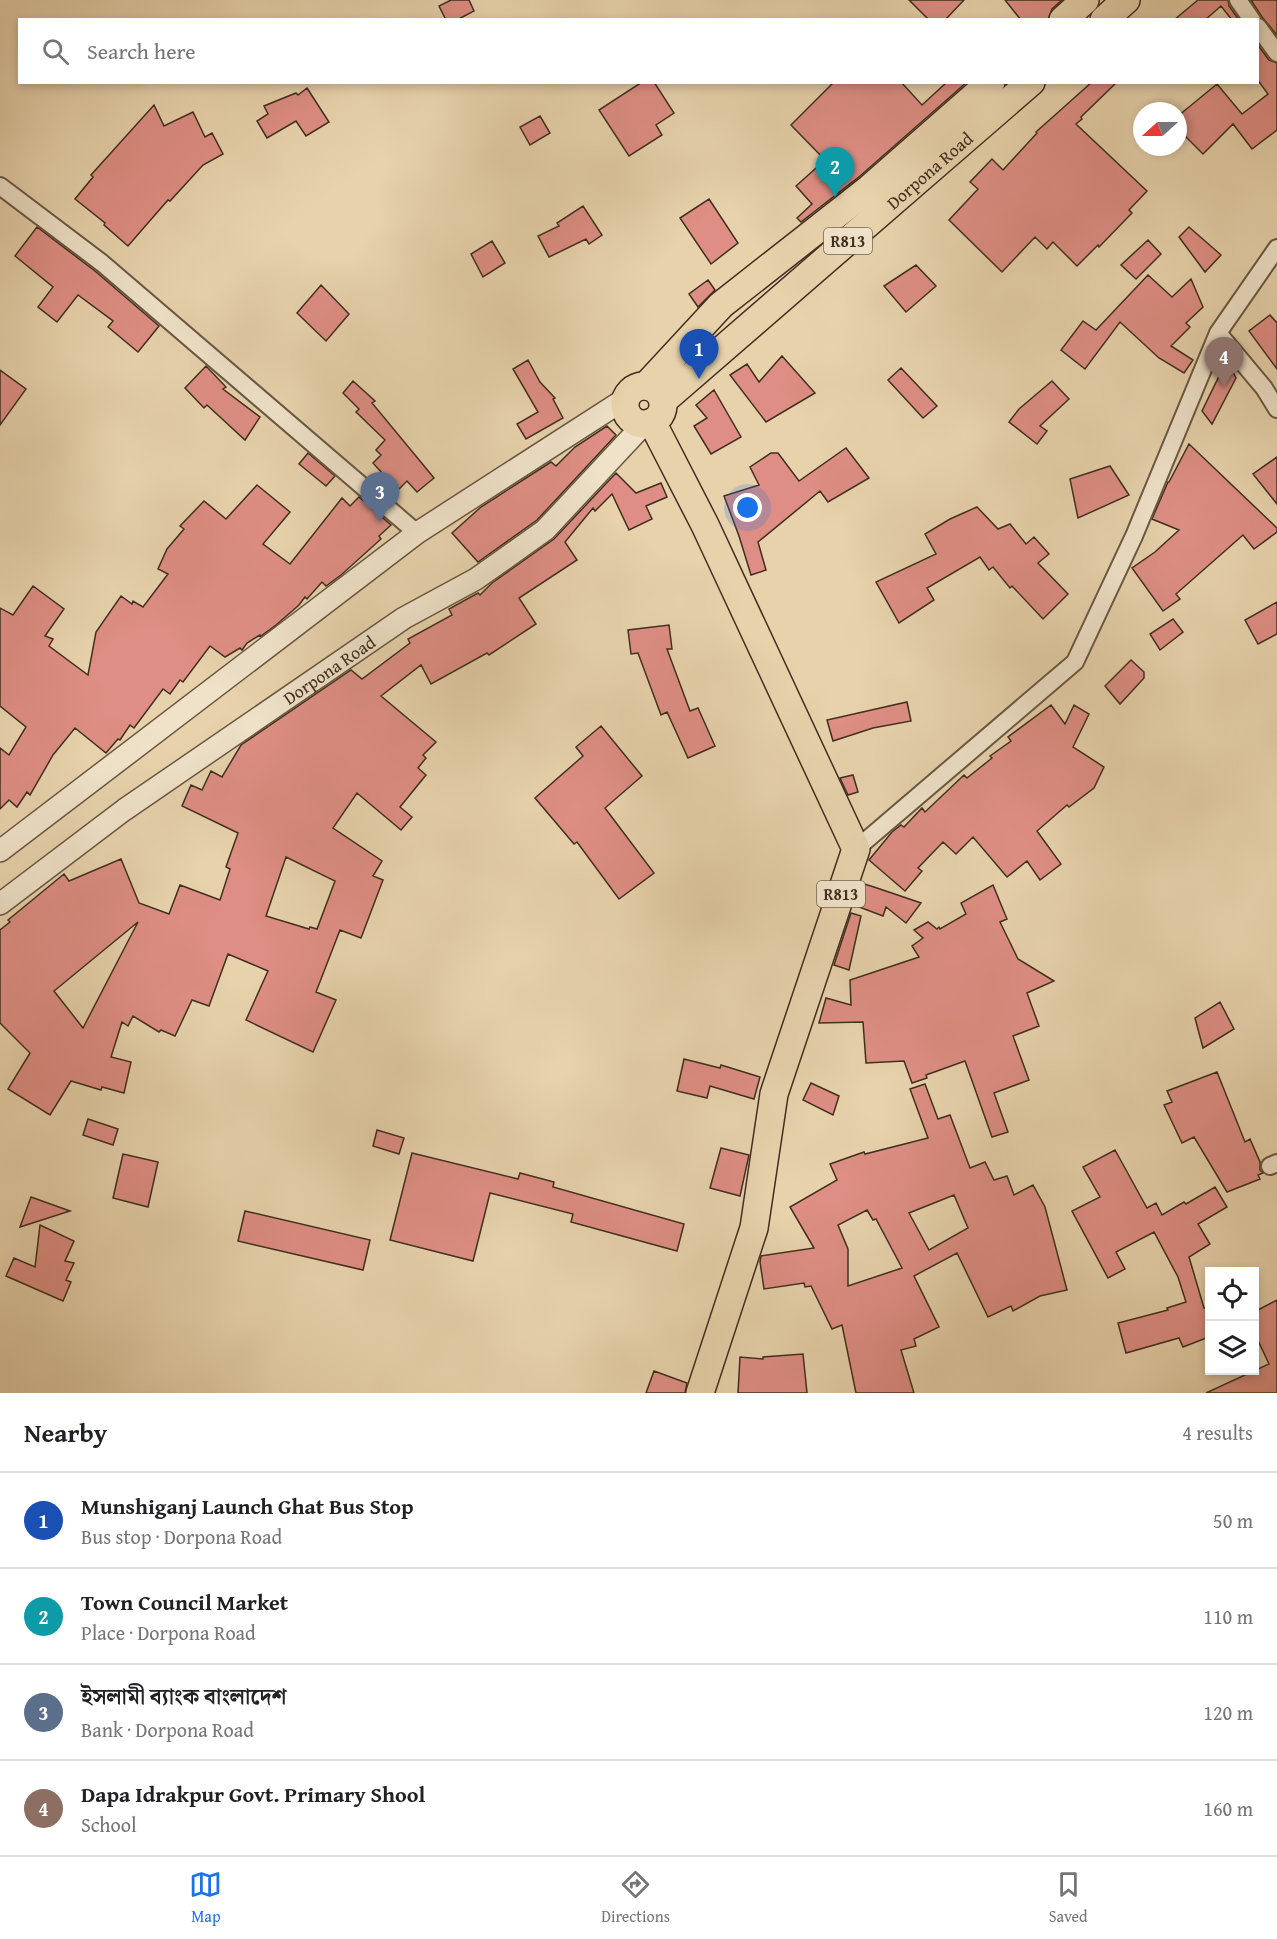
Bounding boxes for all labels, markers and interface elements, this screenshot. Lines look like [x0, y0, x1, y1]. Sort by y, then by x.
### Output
search box [18, 18, 1259, 84]
icon: search [39, 35, 72, 68]
text: Search here [87, 35, 196, 67]
north arrow [1133, 102, 1187, 156]
street label: Dorpona Road [880, 125, 979, 215]
pin: 2 [816, 148, 854, 197]
road number: R813 [824, 228, 872, 254]
pin: 1 [680, 330, 718, 379]
pin: 4 [1204, 338, 1244, 387]
pin: 3 [360, 472, 400, 522]
your location [733, 493, 762, 522]
street label: Dorpona Road [277, 628, 381, 711]
road number: R813 [817, 881, 865, 907]
map controls [1205, 1267, 1259, 1375]
button: locate [1205, 1267, 1259, 1321]
button: layers [1205, 1321, 1259, 1375]
text: Nearby [24, 1413, 107, 1452]
text: 4 results [1182, 1418, 1253, 1447]
text: Munshiganj Launch Ghat Bus Stop [81, 1490, 414, 1522]
text: 1 [38, 1506, 49, 1535]
text: 50 m [1213, 1506, 1253, 1535]
text: Bus stop · Dorpona Road [81, 1522, 282, 1551]
text: Town Council Market [81, 1586, 288, 1618]
text: 2 [38, 1602, 49, 1631]
text: 110 m [1203, 1602, 1253, 1631]
text: Place · Dorpona Road [81, 1618, 256, 1647]
text: ইসলামী ব্যাংক বাংলাদেশ [81, 1680, 286, 1712]
text: 3 [38, 1698, 49, 1727]
text: 120 m [1203, 1698, 1253, 1727]
text: Bank · Dorpona Road [81, 1715, 254, 1744]
text: Dapa Idrakpur Govt. Primary Shool [81, 1778, 425, 1810]
text: 4 [38, 1794, 49, 1823]
text: 160 m [1203, 1794, 1253, 1823]
text: School [81, 1810, 137, 1839]
tab: Map [189, 1868, 222, 1928]
tab: Directions [601, 1868, 670, 1928]
tab: Saved [1049, 1868, 1088, 1928]

